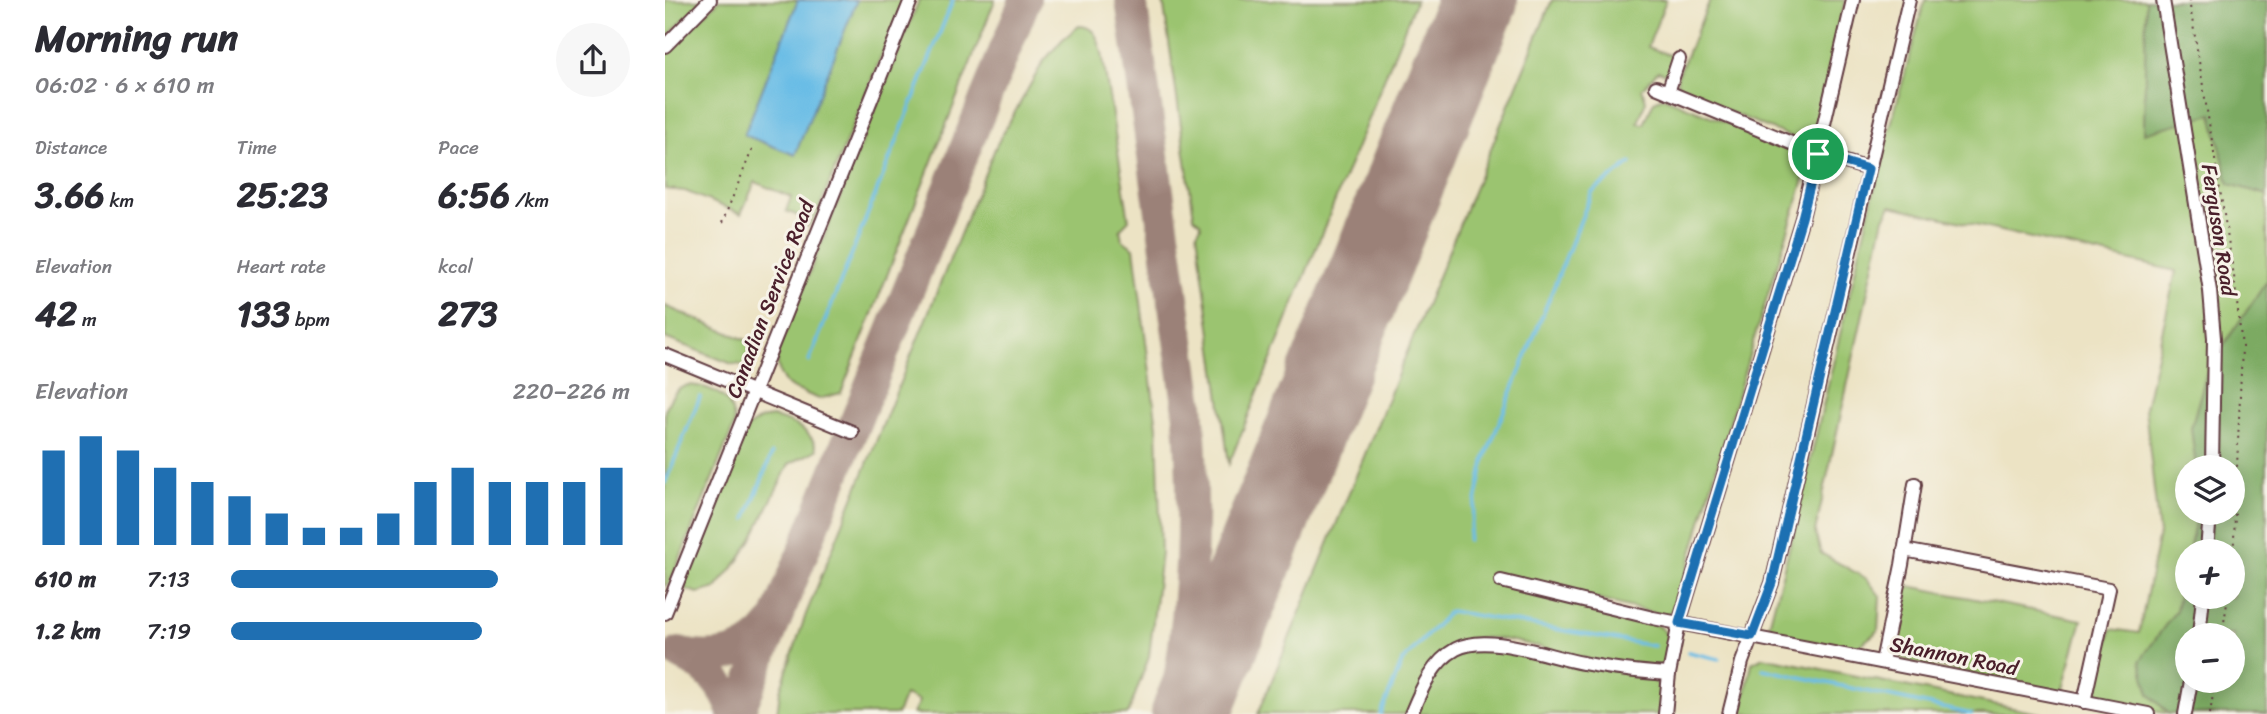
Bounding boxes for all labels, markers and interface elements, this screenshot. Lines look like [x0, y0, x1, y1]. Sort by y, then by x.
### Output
text: Morning run [35, 5, 238, 72]
button: share [556, 23, 630, 97]
text: 06:02 · 6 × 610 m [35, 65, 214, 106]
pin [1788, 124, 1848, 184]
text: Distance [35, 131, 107, 164]
text: Time [237, 131, 277, 164]
text: Pace [438, 131, 479, 164]
icon: arrive [1799, 135, 1837, 173]
street label: Ferguson Road [2190, 161, 2249, 301]
text: 3.66 [35, 164, 105, 226]
text: 25:23 [237, 164, 328, 226]
text: 6:56 [438, 164, 510, 226]
text: km [105, 184, 134, 217]
text: /km [510, 184, 549, 217]
street label: Canadian Service Road [715, 193, 826, 404]
text: Elevation [35, 250, 112, 283]
text: Heart rate [237, 250, 326, 283]
text: kcal [438, 250, 473, 283]
text: 42 [35, 283, 77, 345]
text: 133 [237, 283, 290, 345]
text: 273 [438, 283, 498, 345]
text: m [77, 303, 97, 336]
text: bpm [290, 303, 330, 336]
text: Elevation [35, 371, 128, 412]
text: 220–226 m [513, 371, 630, 412]
map controls [2175, 455, 2245, 693]
button: layers [2175, 455, 2245, 525]
button: + [2175, 539, 2245, 609]
text: 610 m [35, 559, 96, 600]
text: 7:13 [147, 559, 190, 600]
text: 1.2 km [35, 611, 101, 652]
text: 7:19 [147, 611, 191, 652]
button: − [2175, 623, 2245, 693]
street label: Shannon Road [1887, 625, 2023, 687]

